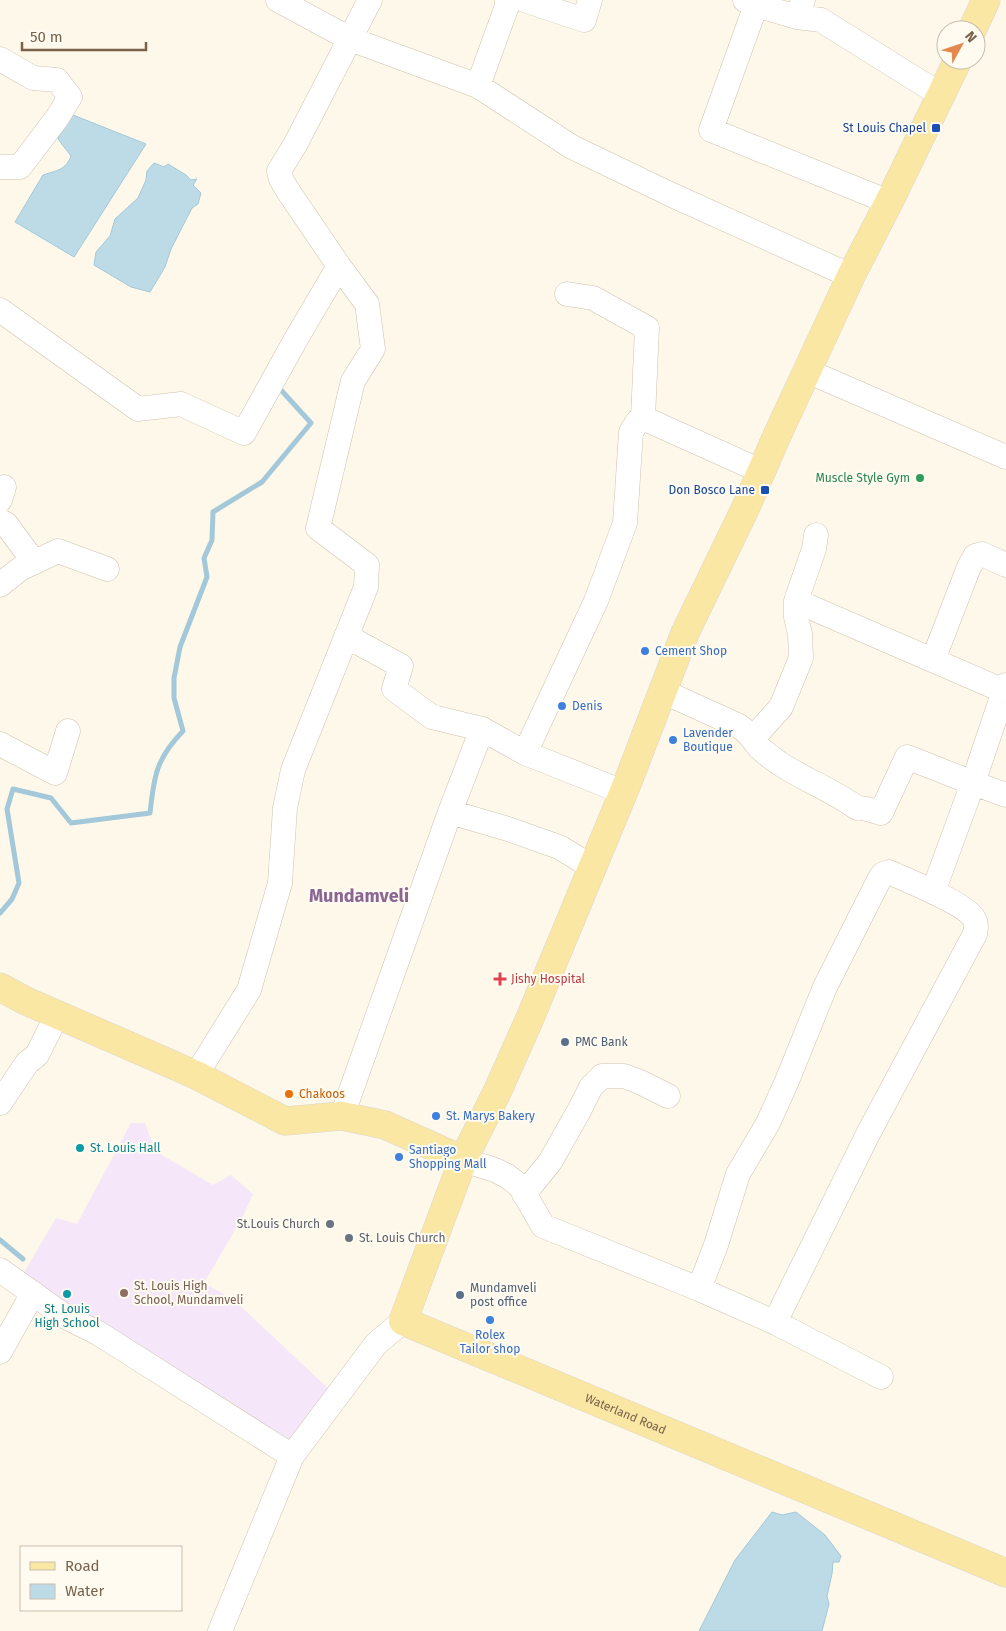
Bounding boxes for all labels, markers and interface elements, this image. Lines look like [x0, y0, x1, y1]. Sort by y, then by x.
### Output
scale bar [22, 20, 146, 52]
north arrow [936, 20, 986, 70]
text: 50 m [30, 28, 63, 46]
text: N [961, 28, 980, 46]
place label: St Louis Chapel [843, 121, 926, 135]
marker: St Louis Chapel [930, 122, 942, 134]
place label: Muscle Style Gym [816, 471, 910, 485]
marker: Muscle Style Gym [914, 472, 926, 484]
place label: Don Bosco Lane [669, 483, 755, 497]
marker: Don Bosco Lane [759, 484, 771, 496]
place label: Cement Shop [655, 644, 727, 658]
marker: Cement Shop [639, 645, 651, 657]
place label: Denis [572, 699, 603, 713]
marker: Denis [556, 700, 568, 712]
place label: Lavender Boutique [683, 726, 733, 754]
marker: Lavender Boutique [667, 734, 679, 746]
district label: Mundamveli [309, 885, 409, 907]
marker: Jishy Hospital [493, 972, 507, 986]
place label: Jishy Hospital [511, 972, 586, 986]
place label: PMC Bank [575, 1035, 629, 1049]
marker: PMC Bank [559, 1036, 571, 1048]
place label: Chakoos [299, 1087, 345, 1101]
marker: Chakoos [283, 1088, 295, 1100]
place label: St. Marys Bakery [446, 1109, 535, 1123]
marker: St. Marys Bakery [430, 1110, 442, 1122]
place label: St. Louis Hall [90, 1141, 161, 1155]
marker: St. Louis Hall [74, 1142, 86, 1154]
place label: Santiago Shopping Mall [409, 1143, 487, 1171]
marker: Santiago Shopping Mall [393, 1151, 405, 1163]
place label: St.Louis Church [237, 1217, 320, 1231]
marker: St.Louis Church [324, 1218, 336, 1230]
place label: St. Louis Church [359, 1231, 445, 1245]
marker: St. Louis Church [343, 1232, 355, 1244]
place label: St. Louis High School, Mundamveli [134, 1279, 244, 1307]
place label: Mundamveli post office [470, 1281, 537, 1309]
marker: St. Louis High School, Mundamveli [118, 1287, 130, 1299]
marker: St. Louis High School [61, 1288, 73, 1300]
marker: Mundamveli post office [454, 1289, 466, 1301]
place label: St. Louis High School [35, 1302, 100, 1330]
marker: Rolex Tailor shop [484, 1314, 496, 1326]
place label: Rolex Tailor shop [460, 1328, 520, 1356]
street label: Waterland Road [583, 1391, 668, 1437]
legend [20, 1546, 182, 1611]
text: Road [65, 1557, 100, 1575]
text: Water [65, 1582, 104, 1600]

